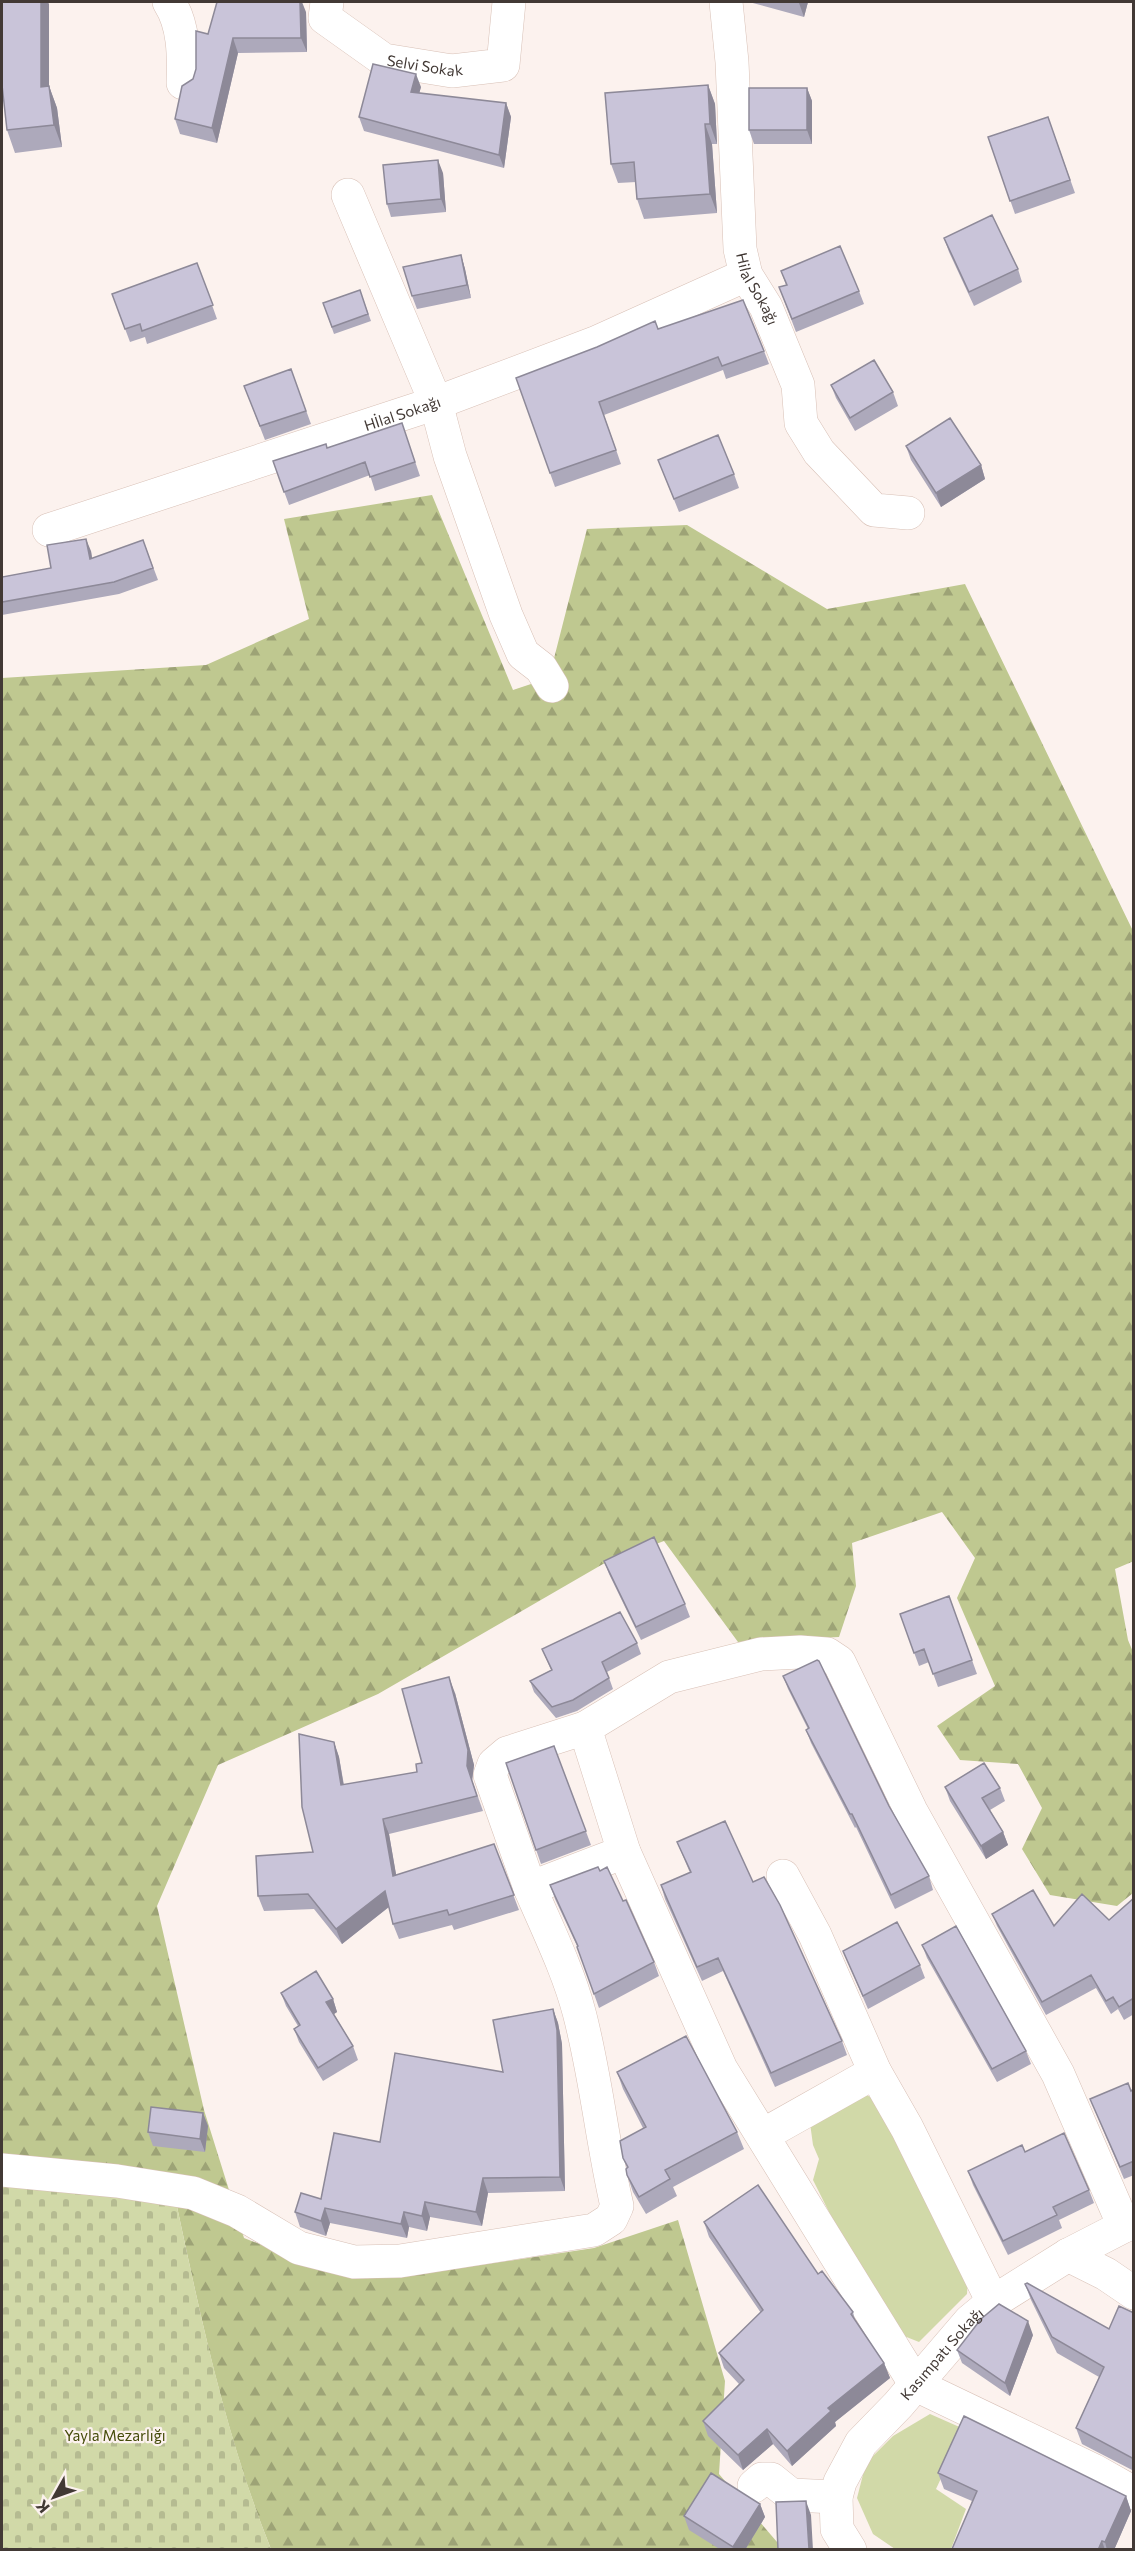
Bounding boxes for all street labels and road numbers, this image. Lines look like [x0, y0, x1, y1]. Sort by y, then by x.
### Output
street label: Selvi Sokak [386, 51, 464, 79]
street label: Hilal Sokağı [733, 251, 782, 327]
street label: Hİlal Sokağı [362, 392, 443, 434]
street label: Kasımpatı Sokağı [896, 2304, 987, 2403]

